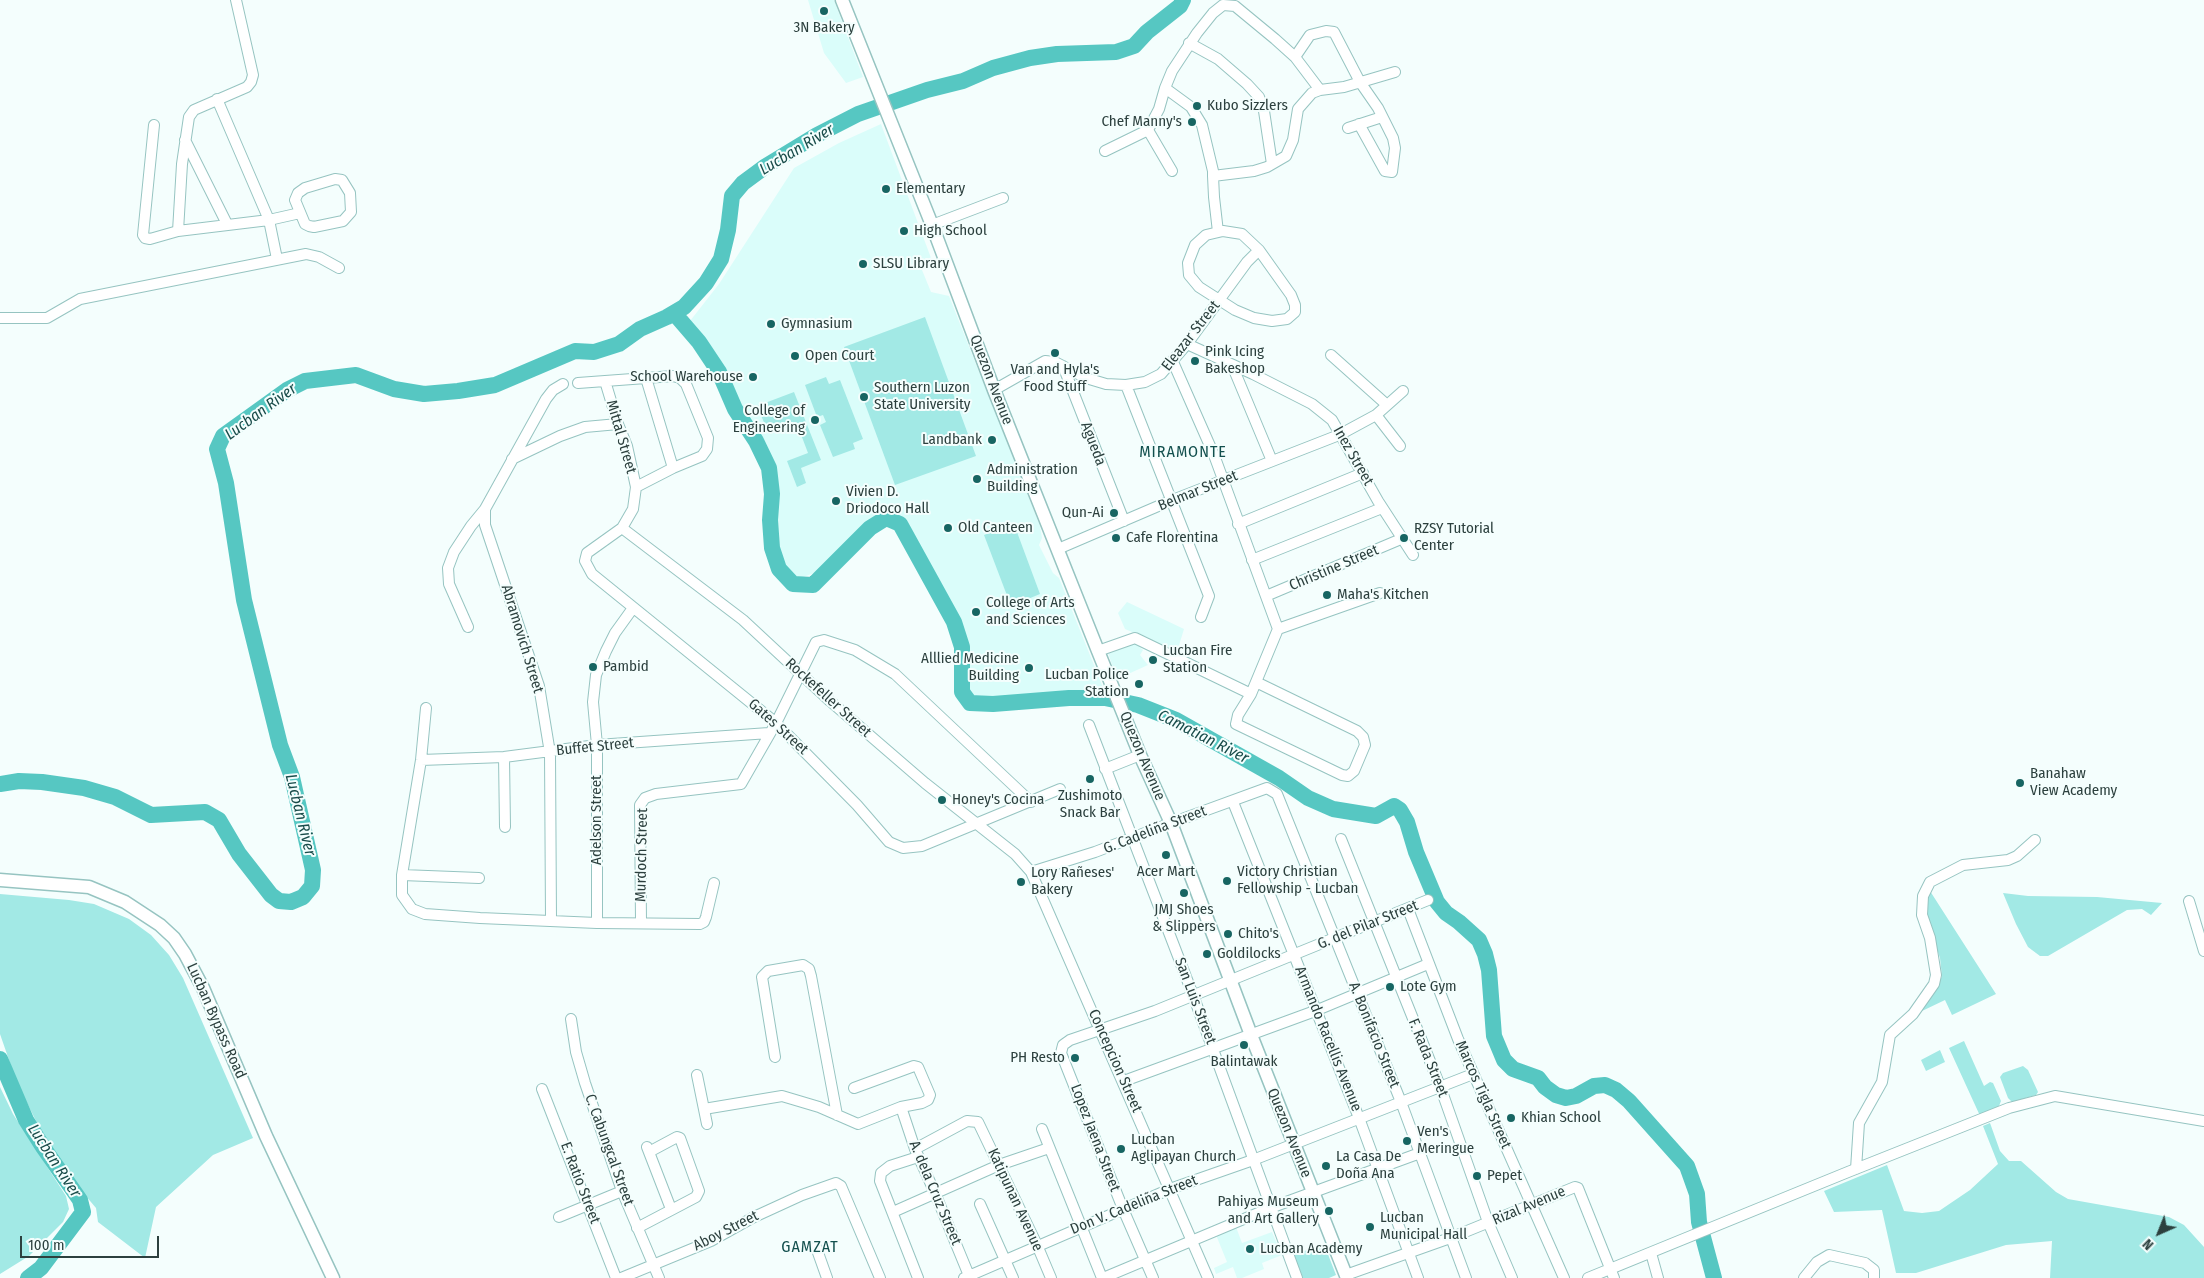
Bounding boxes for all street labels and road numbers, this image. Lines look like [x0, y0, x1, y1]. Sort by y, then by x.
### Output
street label: Eleazar Street [1158, 297, 1224, 375]
street label: Quezon Avenue [966, 333, 1016, 427]
street label: Mittal Street [602, 398, 640, 476]
street label: Agueda [1076, 420, 1110, 468]
street label: Inez Street [1329, 423, 1377, 489]
street label: Belmar Street [1156, 467, 1240, 515]
street label: Christine Street [1287, 541, 1381, 595]
street label: Abramovich Street [497, 583, 547, 695]
street label: Rockefeller Street [781, 655, 875, 741]
street label: Gates Street [744, 695, 812, 759]
street label: Quezon Avenue [1115, 709, 1169, 803]
street label: Buffet Street [555, 734, 635, 760]
street label: Adelson Street [588, 775, 606, 865]
street label: G. Cadeliña Street [1101, 802, 1209, 858]
street label: Murdoch Street [632, 808, 652, 902]
street label: G. del Pilar Street [1315, 897, 1421, 953]
street label: San Luis Street [1170, 955, 1220, 1047]
street label: Lucban Bypass Road [182, 960, 250, 1082]
street label: Armando Racellis Avenue [1291, 964, 1365, 1114]
street label: A. Bonifacio Street [1345, 979, 1403, 1091]
street label: Concepcion Street [1084, 1007, 1146, 1115]
street label: F. Rada Street [1404, 1016, 1452, 1100]
street label: Marcos Tigla Street [1451, 1038, 1515, 1152]
street label: Lopez Jaena Street [1066, 1082, 1124, 1194]
street label: Quezon Avenue [1263, 1086, 1315, 1180]
street label: C. Cabungcal Street [580, 1092, 638, 1208]
street label: A. dela Cruz Street [905, 1138, 965, 1248]
street label: E. Ratio Street [556, 1140, 604, 1226]
street label: Katipunan Avenue [983, 1146, 1047, 1254]
street label: Don V. Cadeliña Street [1068, 1171, 1200, 1239]
street label: Rizal Avenue [1490, 1183, 1568, 1229]
street label: Aboy Street [690, 1207, 762, 1255]

